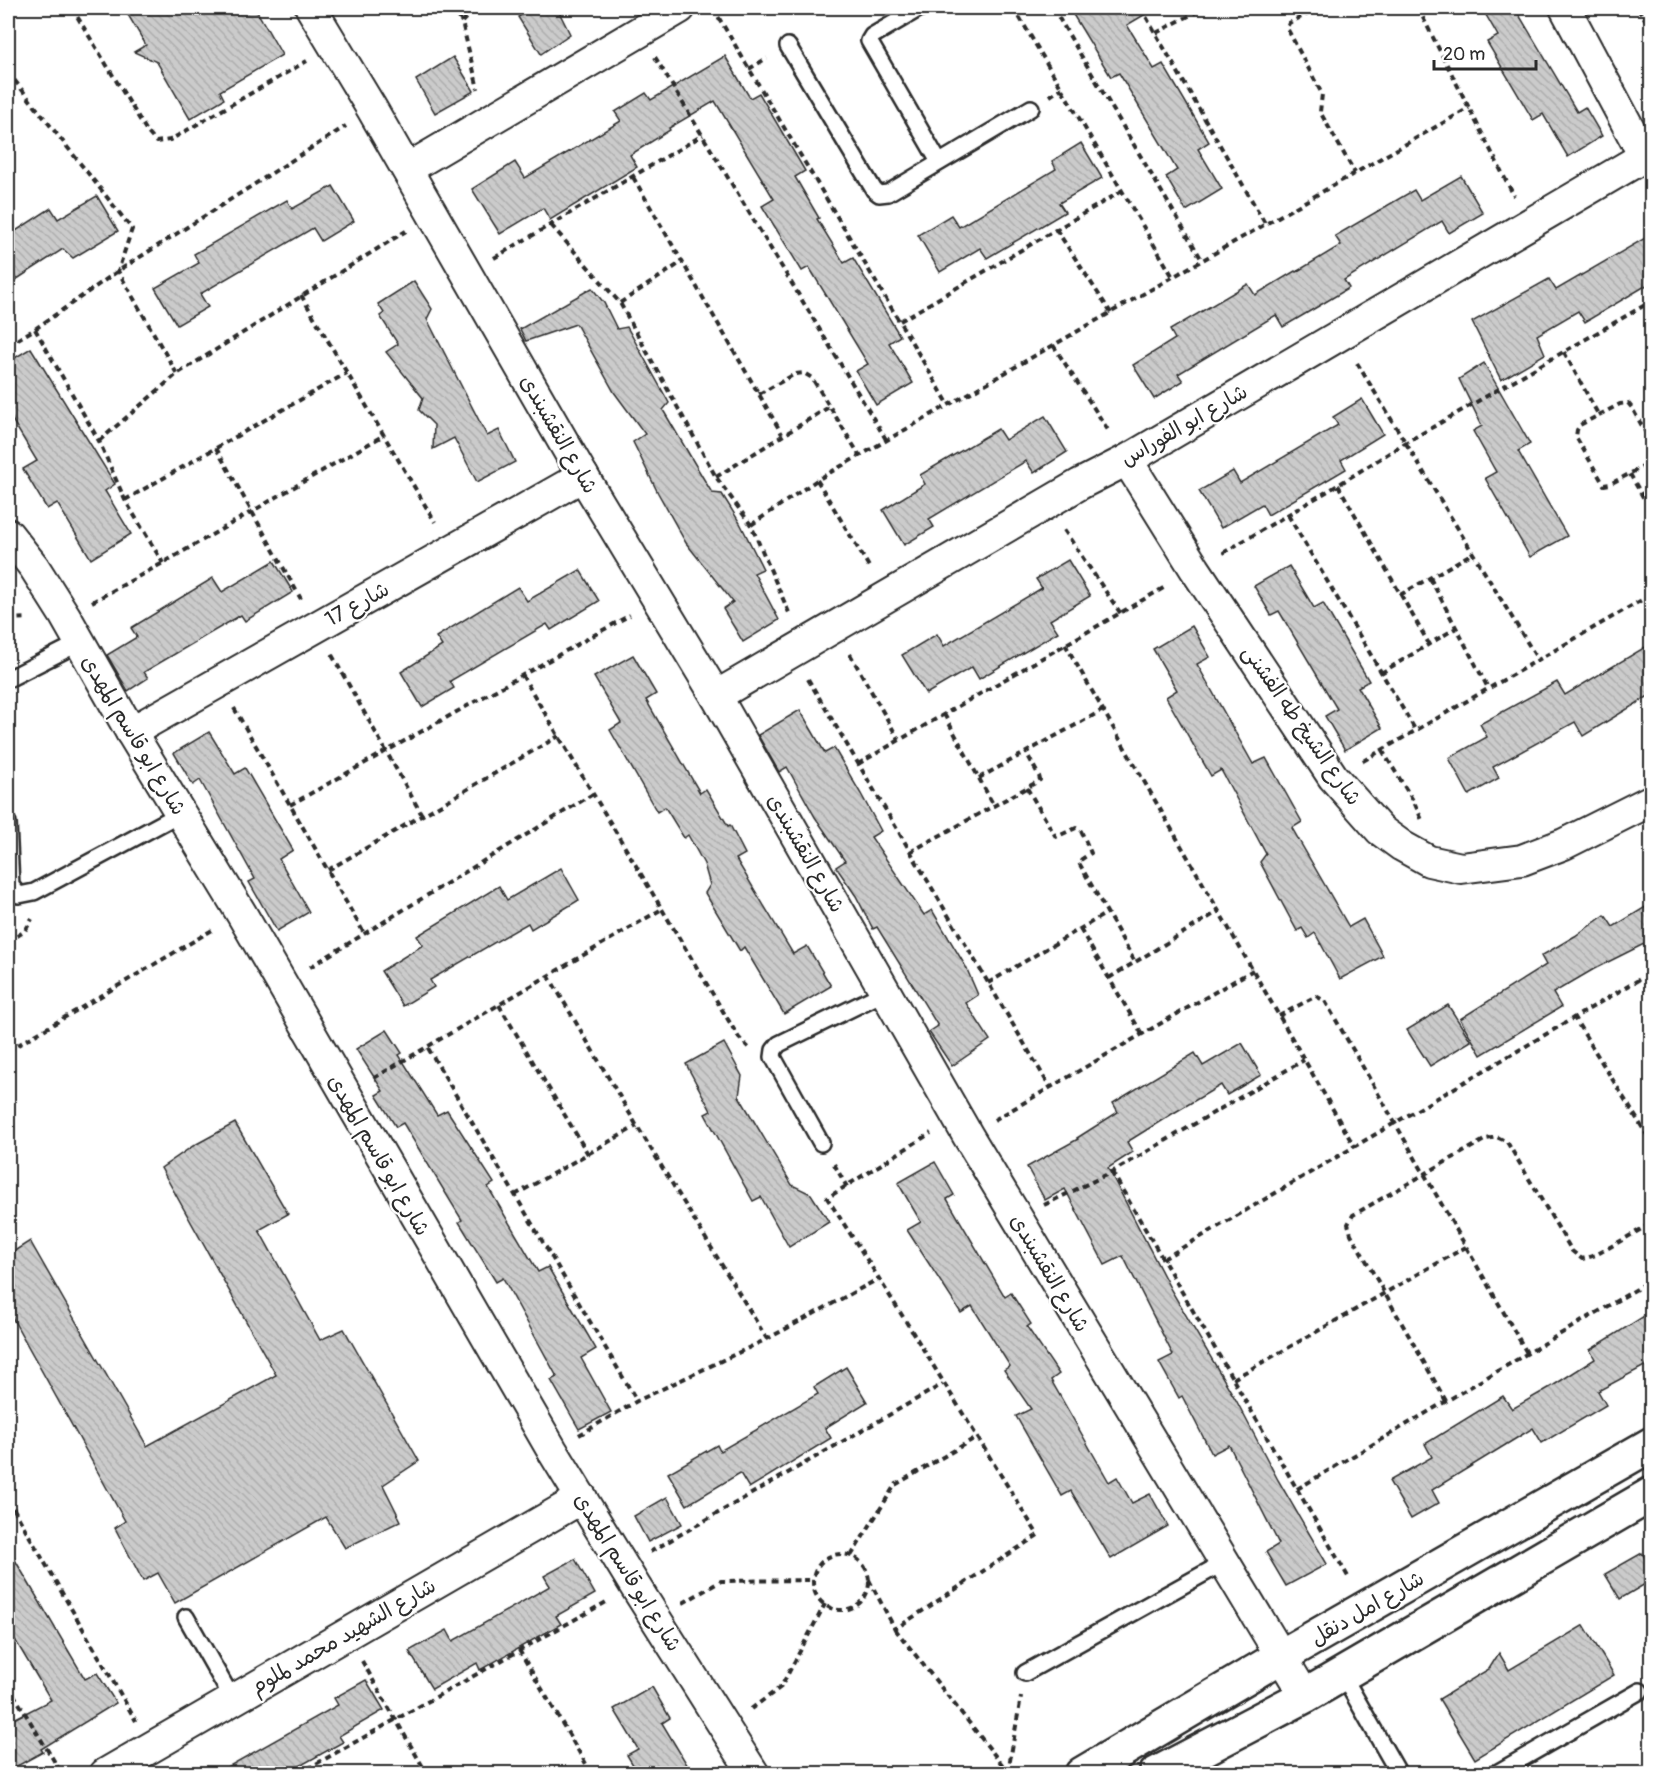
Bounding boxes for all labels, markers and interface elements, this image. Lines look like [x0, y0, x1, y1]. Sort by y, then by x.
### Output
scale bar [1434, 33, 1536, 71]
text: 20 m [1443, 43, 1485, 66]
street label: شارع النقشبندى [513, 370, 604, 499]
street label: شارع ابو الفوراس [1116, 378, 1253, 473]
street label: شارع 17 [320, 576, 395, 634]
street label: شارع الشيخ طه الفشنى [1235, 640, 1367, 811]
street label: شارع ابو قاسم المهدى [73, 650, 192, 821]
street label: شارع النقشبندى [760, 789, 851, 918]
street label: شارع ابو قاسم المهدى [320, 1070, 436, 1242]
street label: شارع النقشبندى [1003, 1209, 1095, 1338]
street label: شارع ابو قاسم المهدى [566, 1488, 687, 1658]
street label: شارع امل دنقل [1305, 1565, 1430, 1653]
street label: شارع الشهيد محمد لملوم [246, 1572, 442, 1702]

